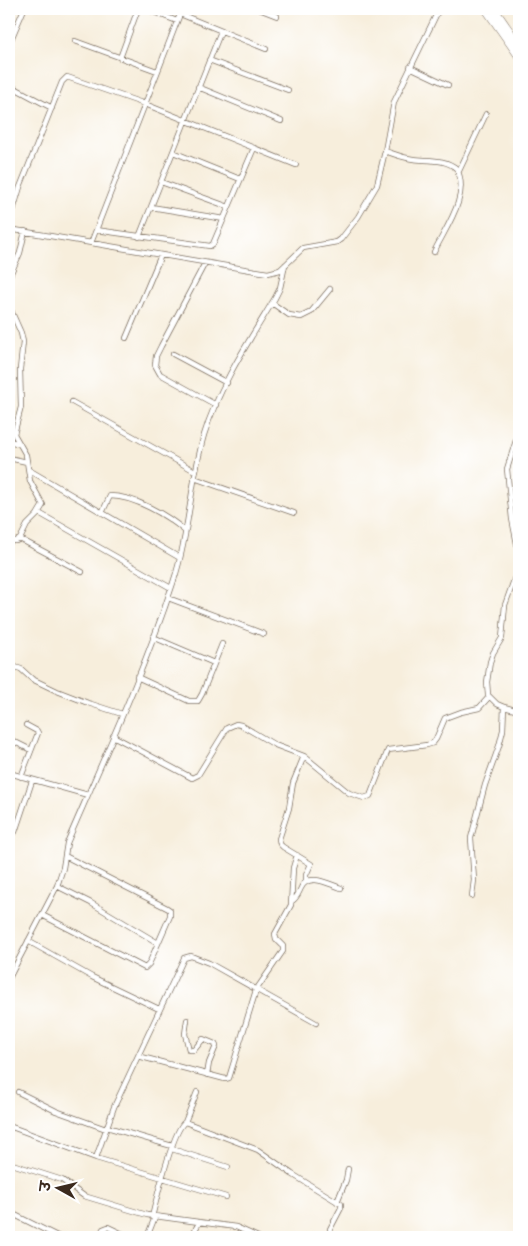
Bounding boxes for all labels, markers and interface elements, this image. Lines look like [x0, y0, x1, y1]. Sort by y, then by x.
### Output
north arrow [32, 1164, 82, 1214]
text: उ [35, 1179, 55, 1194]

